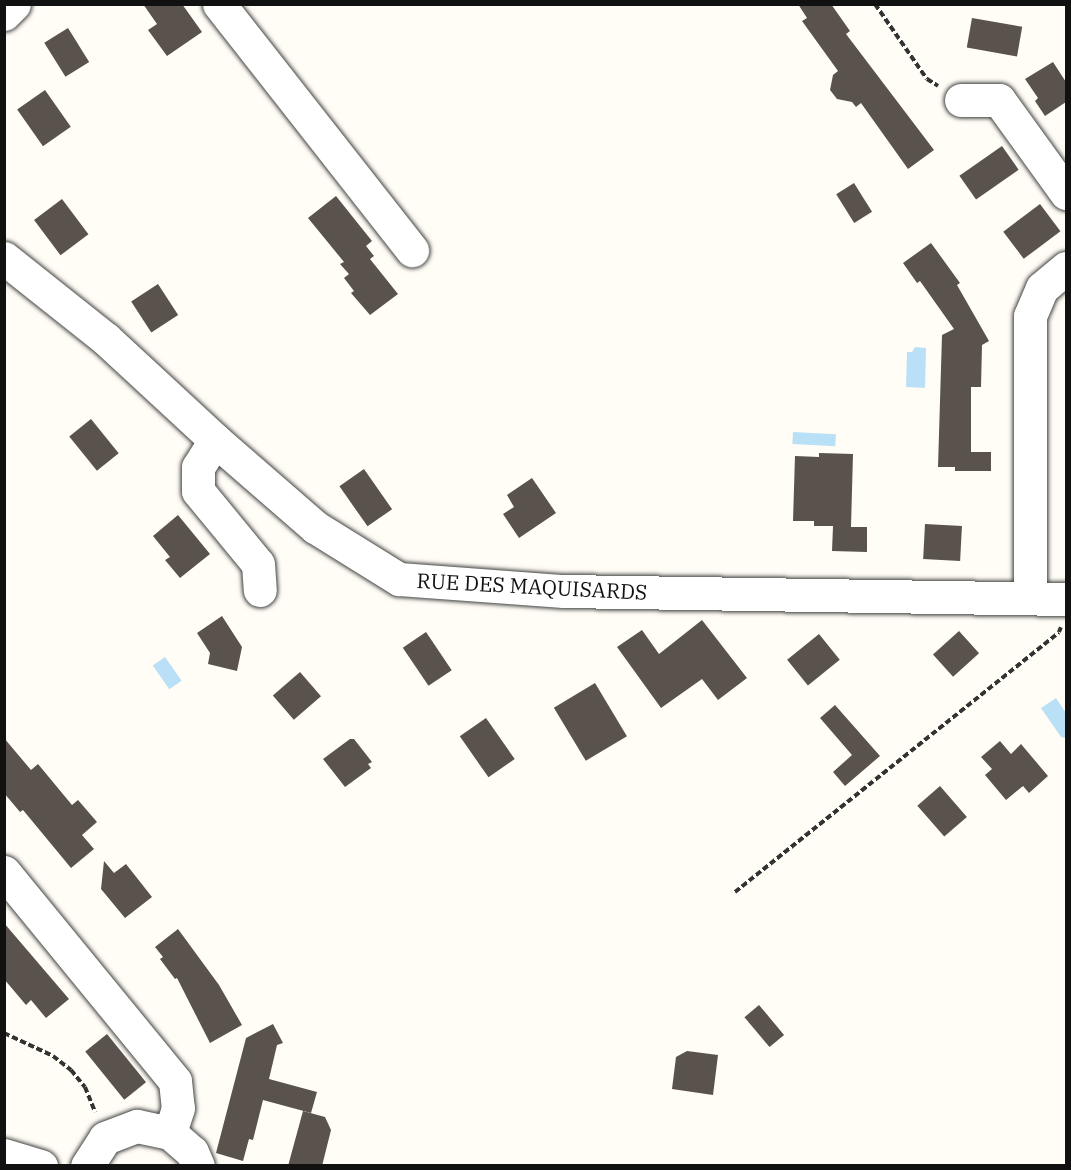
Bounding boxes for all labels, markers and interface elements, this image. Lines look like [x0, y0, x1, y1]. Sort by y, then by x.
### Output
street label: RUE DES MAQUISARDS [416, 567, 648, 605]

